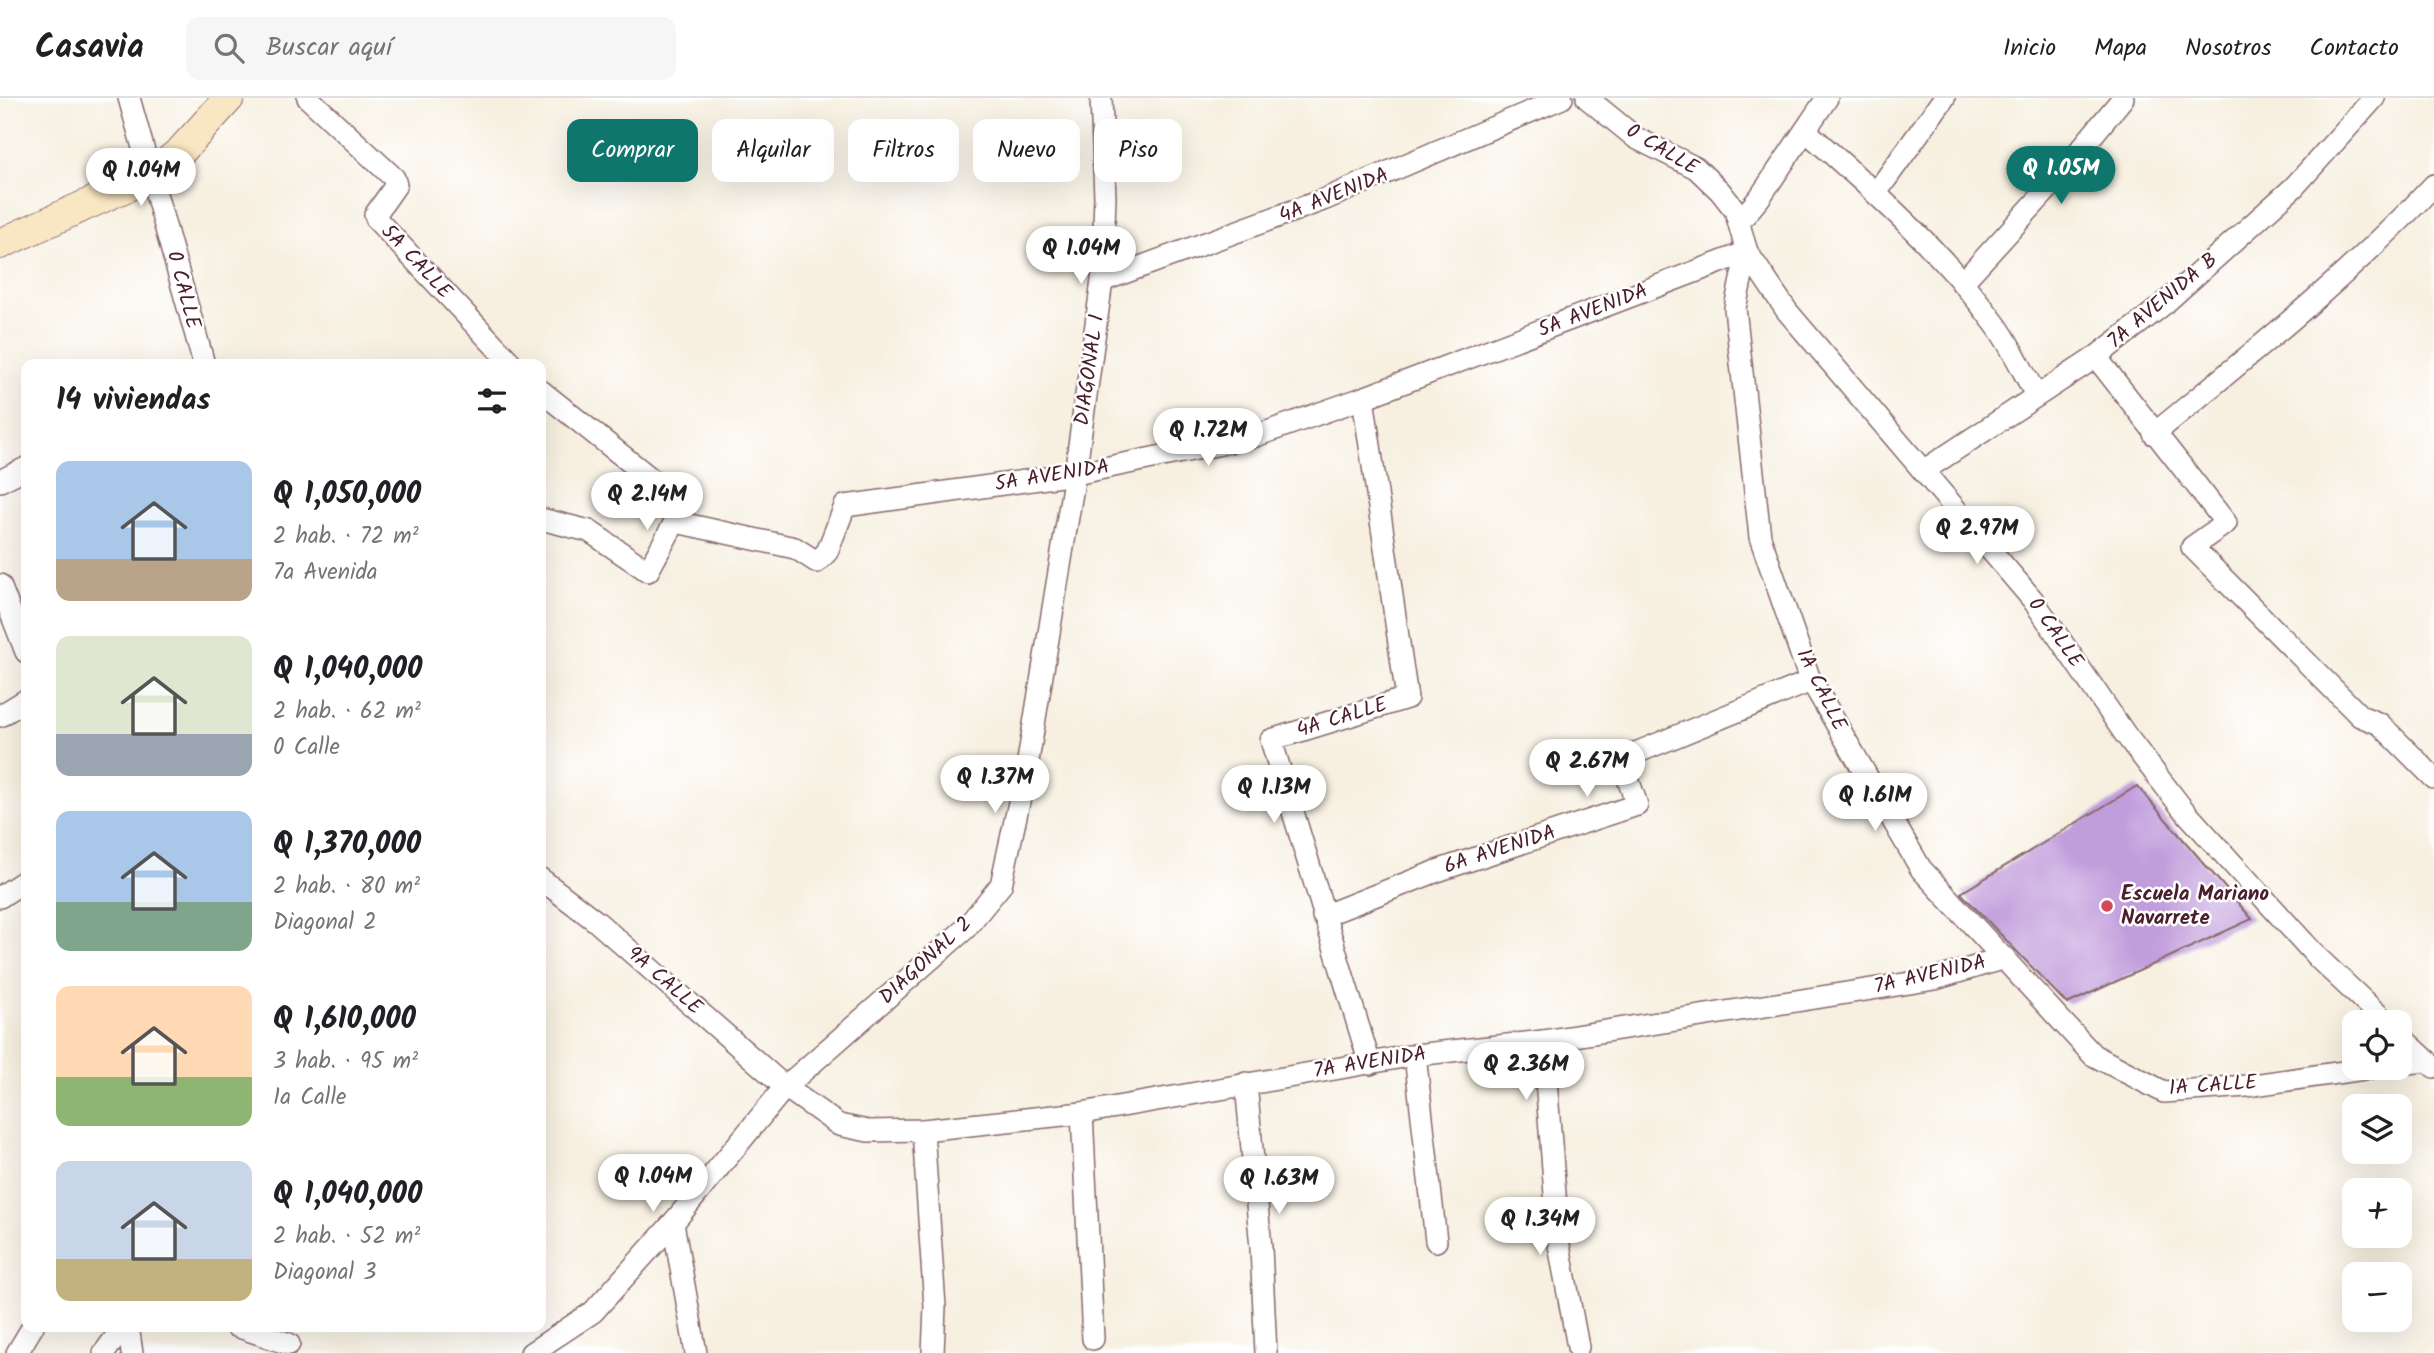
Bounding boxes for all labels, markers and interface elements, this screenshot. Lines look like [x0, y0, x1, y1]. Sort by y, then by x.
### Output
search box [186, 17, 676, 80]
text: Casavia [35, 22, 144, 75]
text: Buscar aquí [266, 27, 392, 69]
icon: search [210, 29, 248, 67]
text: Inicio [2003, 29, 2056, 68]
text: Mapa [2094, 29, 2147, 68]
text: Nosotros [2185, 29, 2272, 68]
text: Contacto [2310, 29, 2399, 68]
street label: 0 CALLE [1619, 115, 1705, 185]
chip: Comprar [567, 119, 698, 182]
chip: Alquilar [712, 119, 834, 182]
chip: Filtros [848, 119, 959, 182]
chip: Nuevo [973, 119, 1080, 182]
chip: Piso [1094, 119, 1182, 182]
pin: Q 1.05M [1996, 146, 2126, 206]
pin: Q 1.04M [76, 148, 206, 208]
text: Q 1.05M [2022, 151, 2100, 187]
text: Q 1.04M [102, 153, 180, 189]
street label: 4A AVENIDA [1274, 159, 1394, 233]
street label: 5A CALLE [372, 217, 460, 308]
pin: Q 1.04M [1016, 226, 1146, 286]
text: Q 1.04M [1042, 231, 1120, 267]
street label: 7A AVENIDA B [2100, 245, 2226, 357]
street label: 0 CALLE [157, 247, 209, 333]
street label: 5A AVENIDA [1533, 275, 1653, 347]
street label: DIAGONAL 1 [1066, 312, 1114, 428]
text: 14 viviendas [56, 377, 211, 425]
icon: filters [473, 382, 511, 420]
pin: Q 1.72M [1143, 408, 1273, 468]
text: Q 1.72M [1169, 413, 1247, 449]
street label: 5A AVENIDA [992, 451, 1112, 501]
text: Q 1,050,000 [273, 471, 421, 519]
pin: Q 2.14M [582, 472, 712, 532]
text: Q 2.14M [607, 477, 687, 513]
icon: home [112, 489, 196, 573]
pin: Q 2.97M [1912, 506, 2042, 566]
text: Q 2.97M [1936, 511, 2018, 547]
text: 2 hab. · 72 m² [273, 519, 419, 555]
text: 7a Avenida [273, 555, 378, 591]
street label: 0 CALLE [2019, 591, 2092, 676]
street label: 1A CALLE [1787, 643, 1856, 738]
text: Q 1,040,000 [273, 646, 422, 694]
icon: home [112, 664, 196, 748]
street label: 4A CALLE [1293, 688, 1392, 747]
text: 2 hab. · 62 m² [273, 694, 421, 730]
text: 0 Calle [273, 730, 340, 766]
pin: Q 2.67M [1522, 740, 1652, 799]
text: Q 2.67M [1545, 744, 1629, 780]
pin: Q 1.37M [930, 756, 1060, 815]
text: Q 1.37M [956, 760, 1034, 796]
pin: Q 1.13M [1209, 766, 1339, 825]
text: Q 1.13M [1237, 770, 1311, 806]
pin: Q 1.61M [1810, 774, 1940, 833]
text: Q 1.61M [1838, 778, 1912, 814]
street label: 6A AVENIDA [1440, 816, 1560, 884]
text: Q 1,370,000 [273, 821, 421, 869]
icon: home [112, 839, 196, 923]
text: 2 hab. · 80 m² [273, 869, 420, 905]
place label: Escuela Mariano Navarrete [2121, 878, 2269, 935]
marker: Escuela Mariano Navarrete [2099, 898, 2115, 914]
text: Diagonal 2 [273, 905, 377, 941]
street label: DIAGONAL 2 [872, 909, 980, 1013]
street label: 9A CALLE [618, 938, 710, 1024]
street label: 7A AVENIDA [1871, 946, 1989, 1004]
text: Q 1,610,000 [273, 996, 416, 1044]
map controls [2342, 1010, 2412, 1332]
button: locate [2342, 1010, 2412, 1080]
icon: home [112, 1014, 196, 1098]
street label: 7A AVENIDA [1311, 1038, 1429, 1088]
pin: Q 2.36M [1461, 1042, 1591, 1102]
text: 3 hab. · 95 m² [273, 1044, 418, 1080]
text: Q 2.36M [1483, 1047, 1569, 1083]
street label: 1A CALLE [2168, 1066, 2259, 1106]
text: 1a Calle [273, 1080, 346, 1116]
button: layers [2342, 1094, 2412, 1164]
pin: Q 1.04M [588, 1154, 718, 1214]
pin: Q 1.63M [1214, 1156, 1344, 1216]
text: Q 1.04M [614, 1159, 692, 1195]
text: Q 1.63M [1240, 1161, 1318, 1197]
text: Q 1,040,000 [273, 1171, 422, 1219]
button: + [2342, 1178, 2412, 1248]
icon: home [112, 1189, 196, 1273]
pin: Q 1.34M [1475, 1198, 1605, 1257]
text: Q 1.34M [1501, 1202, 1579, 1238]
text: 2 hab. · 52 m² [273, 1219, 420, 1255]
text: Diagonal 3 [273, 1255, 376, 1291]
button: − [2342, 1262, 2412, 1332]

